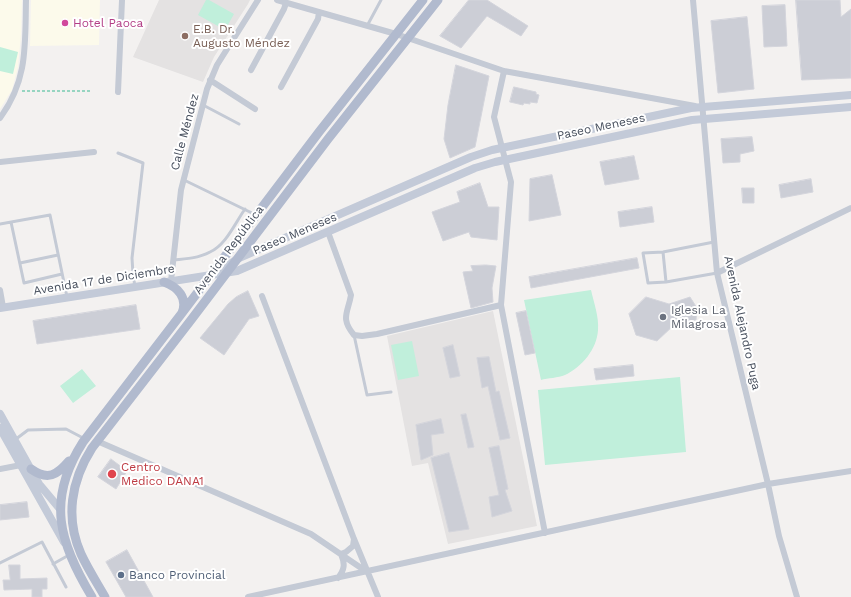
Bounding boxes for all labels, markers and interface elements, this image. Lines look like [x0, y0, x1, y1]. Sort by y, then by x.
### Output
place label: Hotel Paoca [73, 16, 143, 30]
marker: Hotel Paoca [60, 18, 70, 28]
place label: E.B. Dr. Augusto Méndez [193, 22, 290, 50]
marker: E.B. Dr. Augusto Méndez [180, 31, 190, 41]
street label: Calle Méndez [168, 92, 202, 172]
street label: Paseo Meneses [556, 111, 646, 143]
street label: Avenida República [191, 203, 267, 297]
street label: Paseo Meneses [251, 210, 339, 258]
street label: Avenida Alejandro Puga [721, 254, 763, 392]
street label: Avenida 17 de Diciembre [32, 262, 176, 298]
place label: Iglesia La Milagrosa [671, 303, 726, 331]
marker: Iglesia La Milagrosa [658, 312, 668, 322]
place label: Centro Medico DANA1 [121, 460, 204, 488]
marker: Centro Medico DANA1 [106, 468, 118, 480]
place label: Banco Provincial [129, 568, 226, 582]
marker: Banco Provincial [116, 570, 126, 580]

